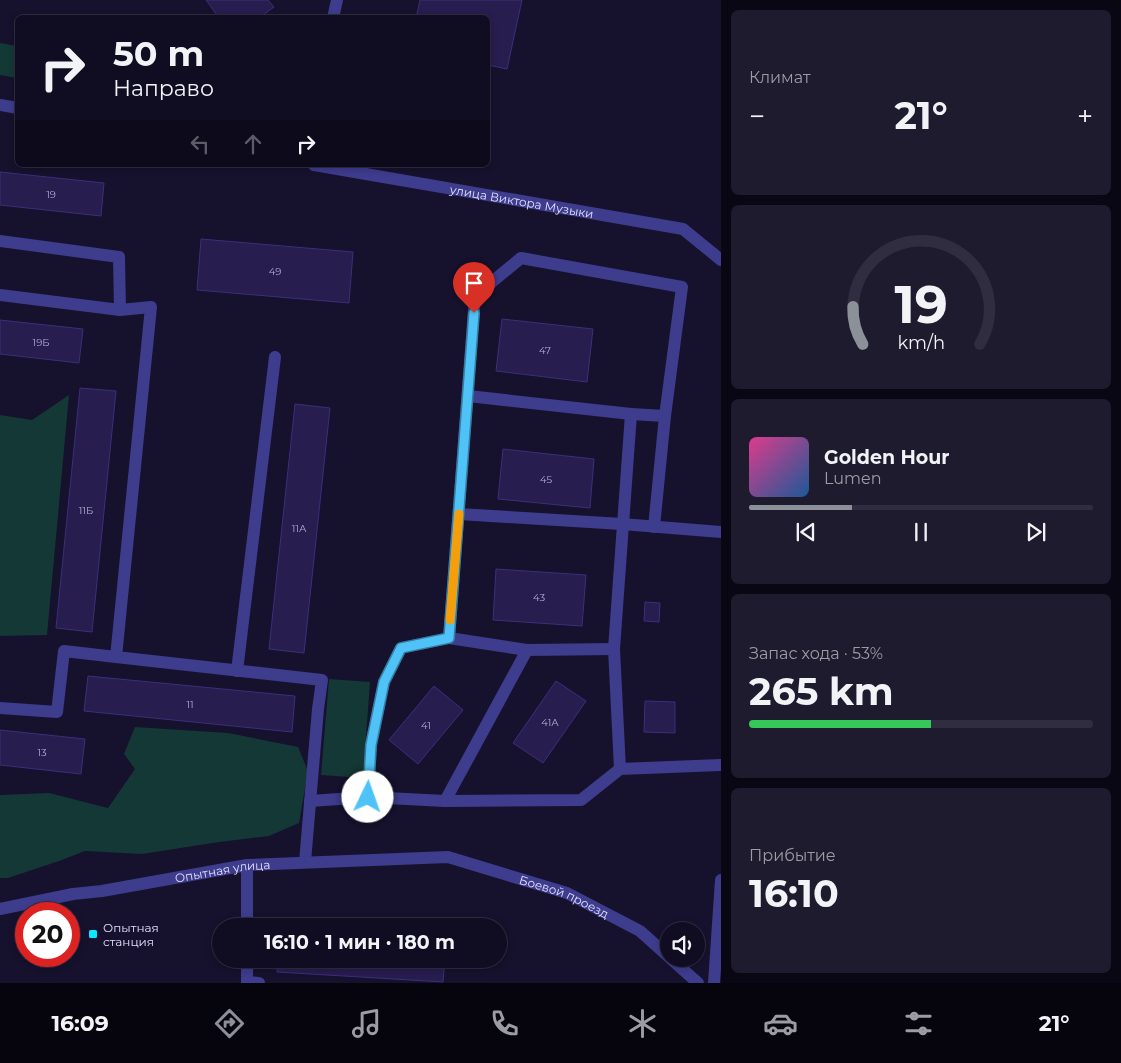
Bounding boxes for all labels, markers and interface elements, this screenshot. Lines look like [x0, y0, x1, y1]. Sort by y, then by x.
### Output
text: 50 m [113, 32, 204, 75]
icon: right [30, 35, 95, 100]
text: Климат [749, 68, 811, 87]
text: Направо [113, 75, 214, 102]
text: 21° [894, 92, 948, 139]
text: − [749, 99, 765, 133]
text: + [1077, 99, 1093, 133]
icon: left [186, 130, 214, 158]
icon: ahead [239, 130, 267, 158]
icon: right [292, 130, 320, 158]
street label: улица Виктора Музыки [448, 181, 595, 221]
house number: 19 [46, 188, 56, 201]
pin [453, 262, 495, 313]
house number: 49 [269, 265, 281, 278]
icon: arrive [460, 269, 488, 297]
text: 19 [894, 273, 948, 336]
text: km/h [897, 332, 945, 353]
house number: 19Б [33, 336, 49, 349]
house number: 47 [539, 344, 551, 357]
text: Golden Hour [824, 446, 950, 469]
text: Lumen [824, 469, 882, 488]
house number: 45 [540, 473, 552, 486]
house number: 11Б [79, 504, 93, 517]
icon: previous [792, 518, 820, 546]
icon: pause [907, 518, 935, 546]
icon: next [1022, 518, 1050, 546]
house number: 11А [292, 522, 307, 535]
house number: 43 [533, 591, 545, 604]
text: Запас хода · 53% [749, 644, 883, 663]
text: 265 km [749, 668, 894, 715]
house number: 11 [186, 698, 194, 711]
house number: 41А [541, 716, 559, 729]
house number: 41 [421, 719, 431, 732]
house number: 13 [37, 746, 47, 759]
position arrow [341, 770, 393, 822]
text: Прибытие [749, 846, 836, 865]
street label: Опытная улица [174, 857, 271, 885]
text: 16:10 [749, 870, 839, 917]
street label: Боевой проезд [518, 872, 612, 921]
speed limit sign: 20 [15, 902, 80, 967]
place label: Опытная станция [103, 920, 159, 949]
map controls [660, 922, 705, 967]
button: sound [660, 922, 705, 967]
marker: Опытная станция [87, 928, 99, 940]
text: 16:10 · 1 мин · 180 m [264, 931, 455, 954]
icon: directions [212, 1006, 247, 1041]
icon: music [349, 1006, 384, 1041]
icon: phone [487, 1006, 522, 1041]
icon: climate [625, 1006, 660, 1041]
icon: car [763, 1006, 798, 1041]
icon: filters [901, 1006, 936, 1041]
text: 16:09 [51, 1010, 109, 1037]
text: 21° [1039, 1010, 1070, 1037]

